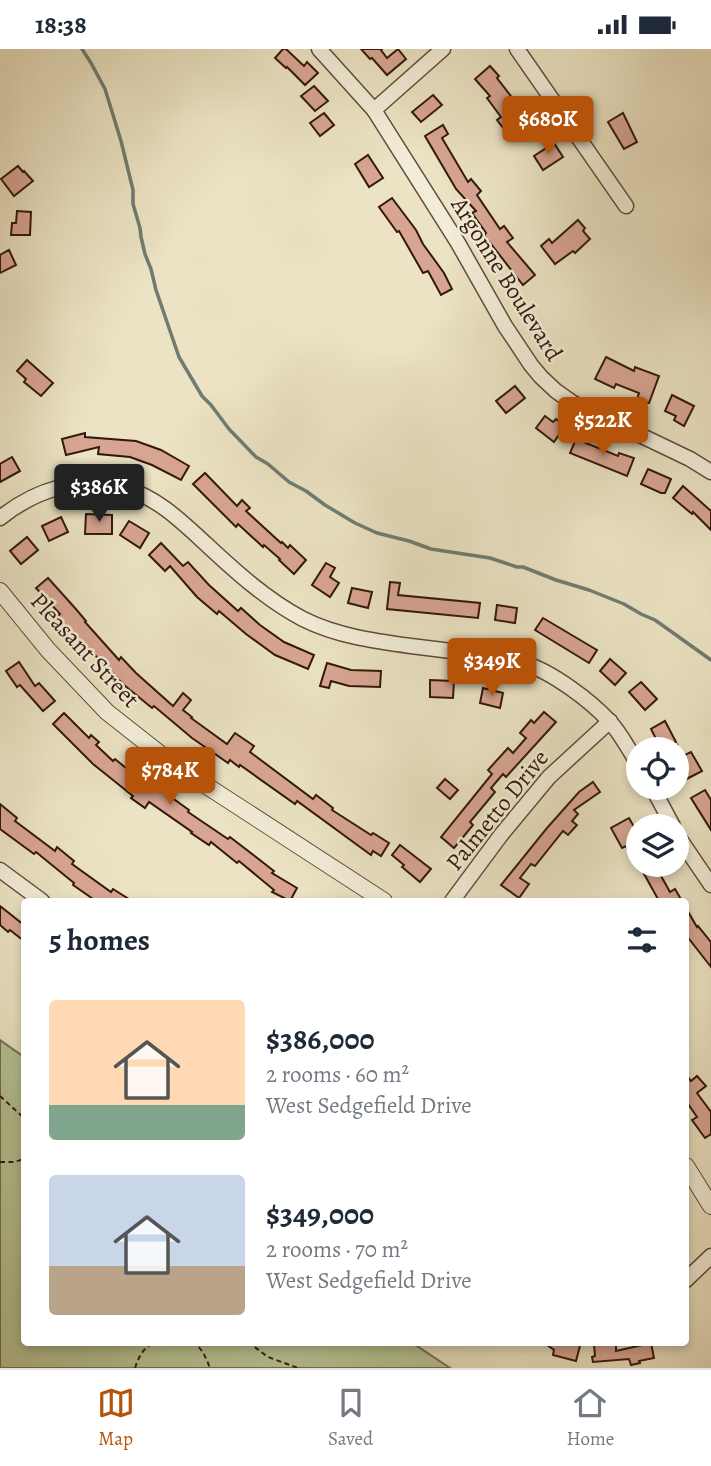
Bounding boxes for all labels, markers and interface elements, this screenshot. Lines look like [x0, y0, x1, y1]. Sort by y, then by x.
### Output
text: 18:38 [35, 7, 87, 42]
pin: $680K [499, 97, 597, 156]
text: $680K [518, 103, 578, 134]
street label: Argonne Boulevard [443, 190, 570, 367]
pin: $522K [554, 397, 652, 457]
text: $522K [574, 404, 632, 435]
pin: $386K [50, 465, 148, 524]
text: $386K [70, 471, 128, 502]
street label: Pleasant Street [23, 585, 147, 715]
pin: $349K [443, 639, 541, 698]
text: $349K [463, 645, 521, 676]
map controls [626, 737, 689, 877]
button: locate [626, 737, 689, 800]
street label: Palmetto Drive [438, 743, 556, 877]
pin: $784K [121, 747, 219, 807]
text: $784K [141, 754, 199, 785]
button: layers [626, 814, 689, 877]
text: 5 homes [49, 920, 150, 960]
icon: filters [623, 921, 661, 959]
text: $386,000 [266, 1019, 375, 1059]
icon: home [105, 1028, 189, 1112]
text: 2 rooms · 60 m² [266, 1059, 409, 1090]
text: West Sedgefield Drive [266, 1090, 472, 1121]
text: $349,000 [266, 1194, 374, 1234]
icon: home [105, 1203, 189, 1287]
text: 2 rooms · 70 m² [266, 1234, 408, 1265]
text: West Sedgefield Drive [266, 1265, 472, 1296]
tab: Map [97, 1384, 135, 1452]
tab: Saved [328, 1384, 373, 1452]
tab: Home [567, 1384, 614, 1452]

